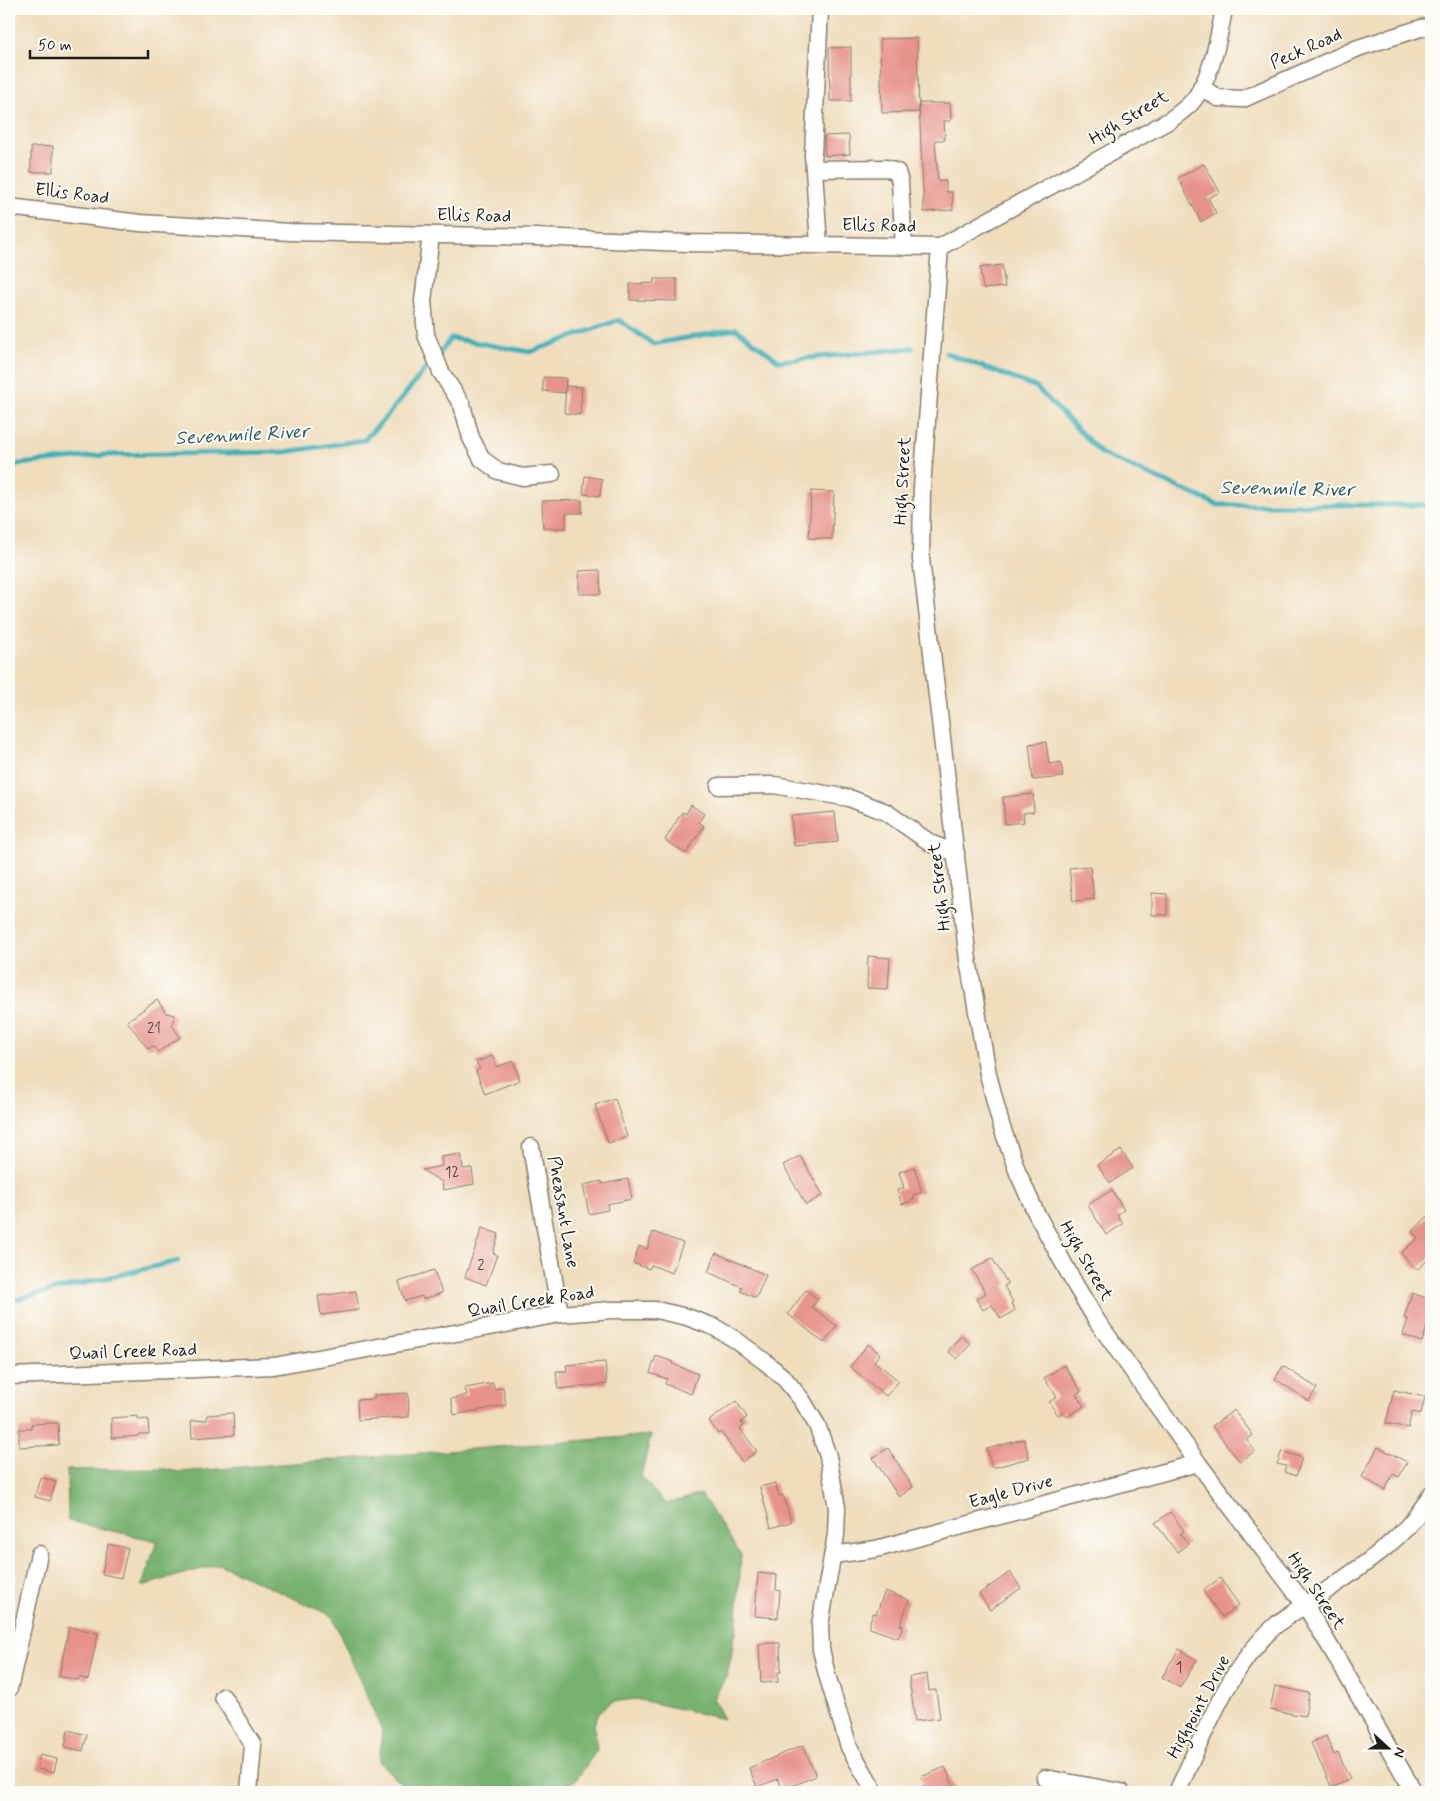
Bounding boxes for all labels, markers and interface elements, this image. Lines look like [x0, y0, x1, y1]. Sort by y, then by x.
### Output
street label: Peck Road [1266, 23, 1346, 75]
scale bar [30, 28, 148, 60]
text: 50 m [38, 36, 72, 56]
street label: High Street [1085, 85, 1175, 153]
street label: Ellis Road [34, 178, 110, 210]
street label: Ellis Road [437, 203, 511, 229]
street label: Ellis Road [842, 213, 916, 239]
water label: Sevenmile River [174, 419, 313, 451]
street label: High Street [889, 436, 919, 526]
water label: Sevenmile River [1220, 475, 1357, 503]
street label: High Street [923, 841, 959, 933]
house number: 21 [147, 1019, 161, 1039]
street label: Pheasant Lane [541, 1154, 585, 1270]
house number: 12 [445, 1163, 459, 1183]
street label: High Street [1052, 1217, 1119, 1307]
house number: 2 [477, 1256, 485, 1276]
street label: Quail Creek Road [466, 1280, 596, 1324]
street label: Quail Creek Road [69, 1338, 197, 1366]
street label: Eagle Drive [966, 1469, 1056, 1515]
street label: High Street [1280, 1547, 1351, 1636]
street label: Highpoint Drive [1162, 1651, 1238, 1764]
house number: 1 [1176, 1658, 1182, 1678]
north arrow [1362, 1724, 1412, 1774]
text: N [1389, 1745, 1409, 1760]

